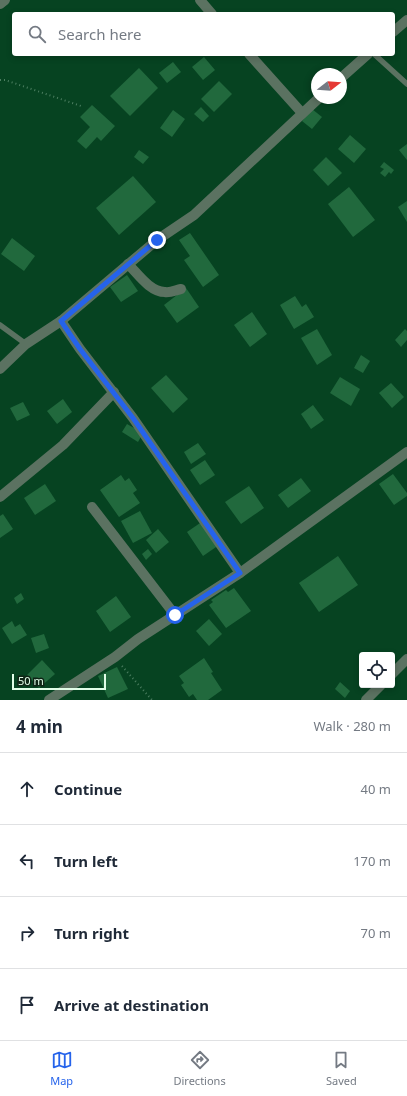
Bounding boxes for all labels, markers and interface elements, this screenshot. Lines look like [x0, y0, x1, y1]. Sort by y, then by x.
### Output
search box [12, 12, 395, 56]
icon: search [26, 23, 48, 45]
text: Search here [58, 24, 141, 44]
north arrow [311, 68, 347, 104]
route end [148, 231, 166, 249]
route start [166, 606, 184, 624]
map controls [359, 652, 395, 688]
button: locate [359, 652, 395, 688]
scale bar [12, 672, 106, 691]
text: 50 m [18, 673, 44, 688]
text: 4 min [16, 715, 63, 738]
text: Walk · 280 m [313, 717, 391, 735]
icon: ahead [16, 778, 38, 800]
text: Continue [54, 779, 122, 799]
text: 40 m [361, 780, 391, 798]
icon: left [16, 850, 38, 872]
text: Turn left [54, 851, 118, 871]
text: 170 m [353, 852, 391, 870]
icon: right [16, 922, 38, 944]
text: Turn right [54, 923, 129, 943]
text: 70 m [361, 924, 391, 942]
icon: arrive [16, 994, 38, 1016]
text: Arrive at destination [54, 995, 209, 1015]
tab: Map [50, 1049, 73, 1088]
tab: Directions [173, 1049, 226, 1088]
tab: Saved [326, 1049, 357, 1088]

